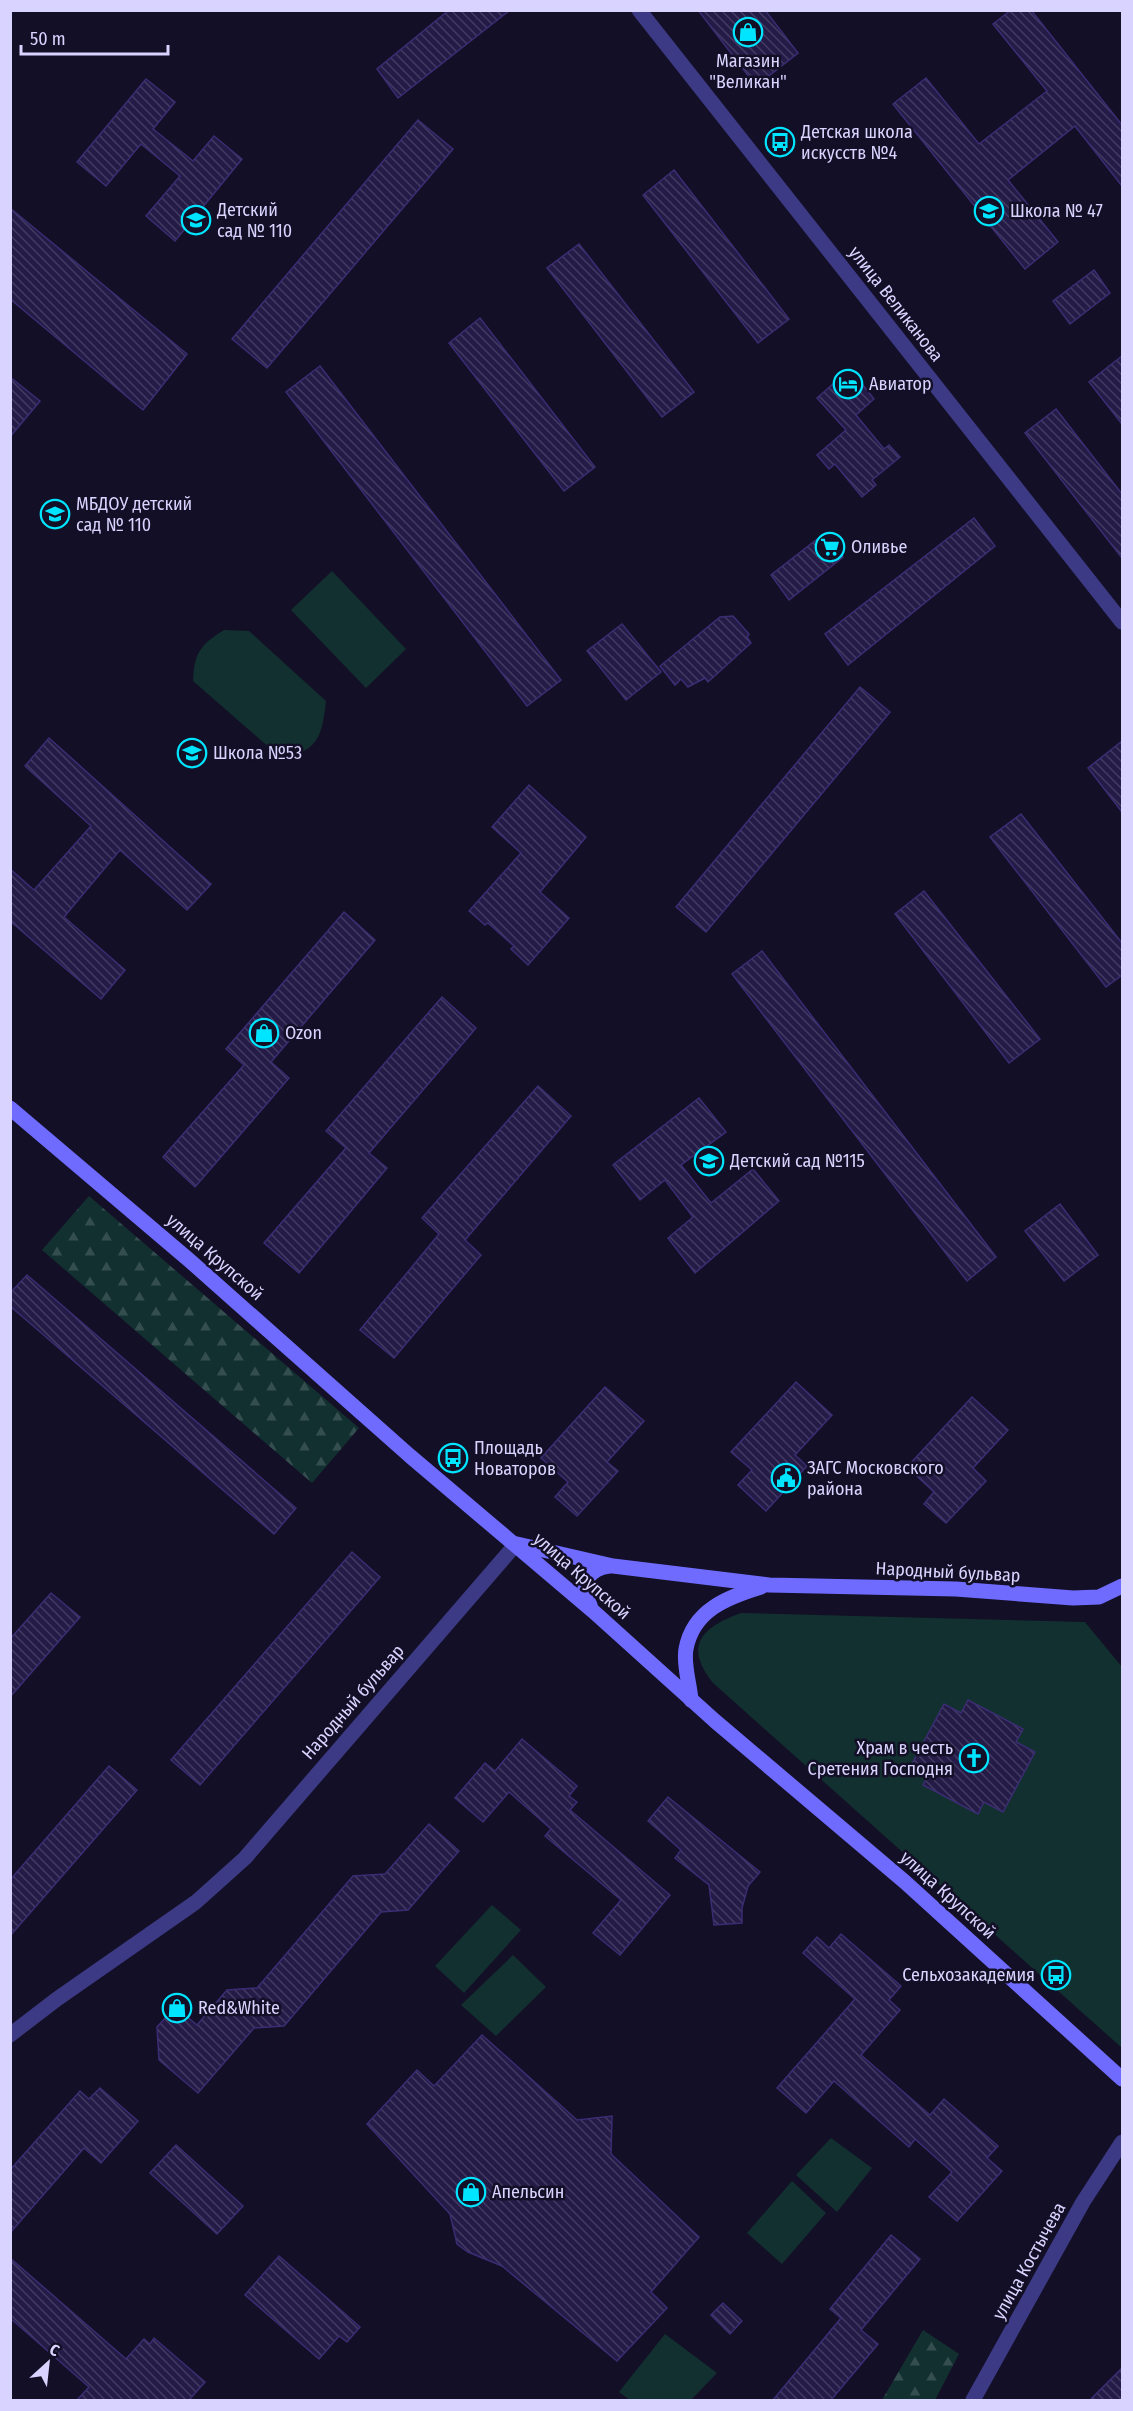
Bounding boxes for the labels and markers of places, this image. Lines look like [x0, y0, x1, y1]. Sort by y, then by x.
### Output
shop icon: Магазин "Великан" [732, 16, 764, 48]
place label: Магазин "Великан" [709, 50, 787, 93]
place label: Детская школа искусств №4 [800, 121, 913, 164]
bus stop icon: Детская школа искусств №4 [764, 126, 796, 158]
school or university icon: Школа № 47 [973, 195, 1005, 227]
place label: Детский сад № 110 [216, 199, 292, 242]
place label: Школа № 47 [1010, 200, 1103, 222]
school or university icon: Детский сад № 110 [180, 204, 212, 236]
hotel icon: Авиатор [832, 368, 864, 400]
place label: Авиатор [869, 373, 932, 395]
place label: МБДОУ детский сад № 110 [76, 493, 192, 536]
school or university icon: МБДОУ детский сад № 110 [39, 498, 71, 530]
supermarket icon: Оливье [814, 531, 846, 563]
place label: Оливье [851, 536, 907, 558]
school or university icon: Школа №53 [176, 737, 208, 769]
place label: Школа №53 [213, 742, 302, 764]
shop icon: Ozon [248, 1017, 280, 1049]
place label: Ozon [285, 1022, 322, 1044]
school or university icon: Детский сад №115 [693, 1145, 725, 1177]
place label: Детский сад №115 [729, 1150, 865, 1172]
place label: Площадь Новаторов [474, 1437, 556, 1480]
bus stop icon: Площадь Новаторов [437, 1442, 469, 1474]
place label: ЗАГС Московского района [807, 1457, 944, 1500]
public building icon: ЗАГС Московского района [770, 1462, 802, 1494]
place label: Храм в честь Сретения Господня [808, 1737, 953, 1780]
church icon: Храм в честь Сретения Господня [958, 1742, 990, 1774]
bus stop icon: Сельхозакадемия [1040, 1959, 1072, 1991]
place label: Сельхозакадемия [902, 1964, 1035, 1986]
shop icon: Red&White [161, 1992, 193, 2024]
place label: Red&White [198, 1997, 280, 2019]
shop icon: Апельсин [455, 2176, 487, 2208]
place label: Апельсин [492, 2181, 564, 2203]

